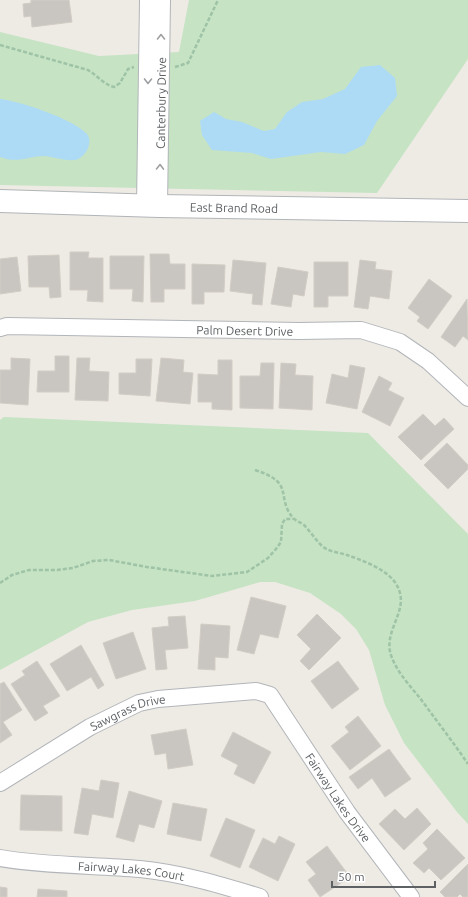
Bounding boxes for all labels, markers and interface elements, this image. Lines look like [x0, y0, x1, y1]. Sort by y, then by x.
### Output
one-way arrow [157, 34, 165, 40]
street label: Canterbury Drive [153, 57, 168, 149]
one-way arrow [144, 78, 152, 84]
one-way arrow [156, 164, 164, 170]
street label: East Brand Road [190, 200, 278, 214]
street label: Palm Desert Drive [196, 323, 293, 337]
street label: Sawgrass Drive [88, 692, 166, 733]
street label: Fairway Lakes Drive [303, 750, 374, 844]
street label: Fairway Lakes Court [78, 859, 186, 883]
scale bar [332, 863, 435, 889]
text: 50 m [338, 870, 365, 883]

